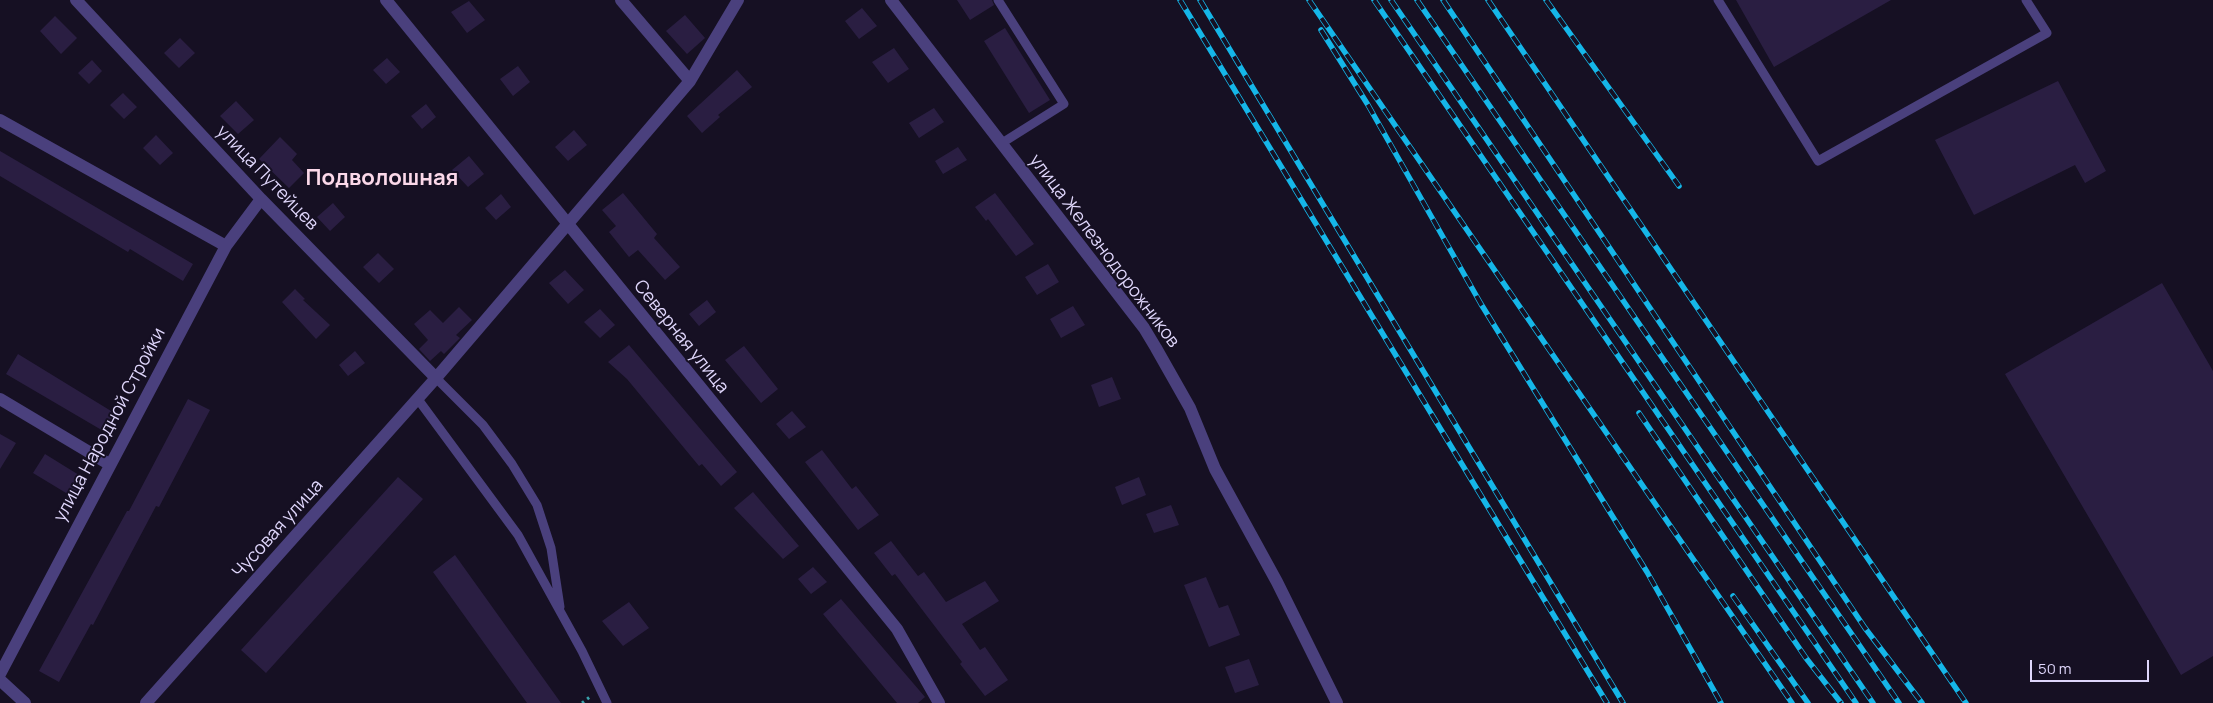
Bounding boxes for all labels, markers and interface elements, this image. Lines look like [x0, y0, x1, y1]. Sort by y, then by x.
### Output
street label: улица Путейцев [211, 121, 323, 235]
street label: улица Железнодорожников [1024, 150, 1184, 352]
district label: Подволошная [306, 166, 458, 192]
street label: Северная улица [629, 276, 733, 398]
street label: улица Народной Стройки [50, 324, 170, 526]
street label: Чусовая улица [228, 475, 328, 583]
scale bar [2033, 650, 2152, 682]
text: 50 m [2038, 658, 2072, 679]

